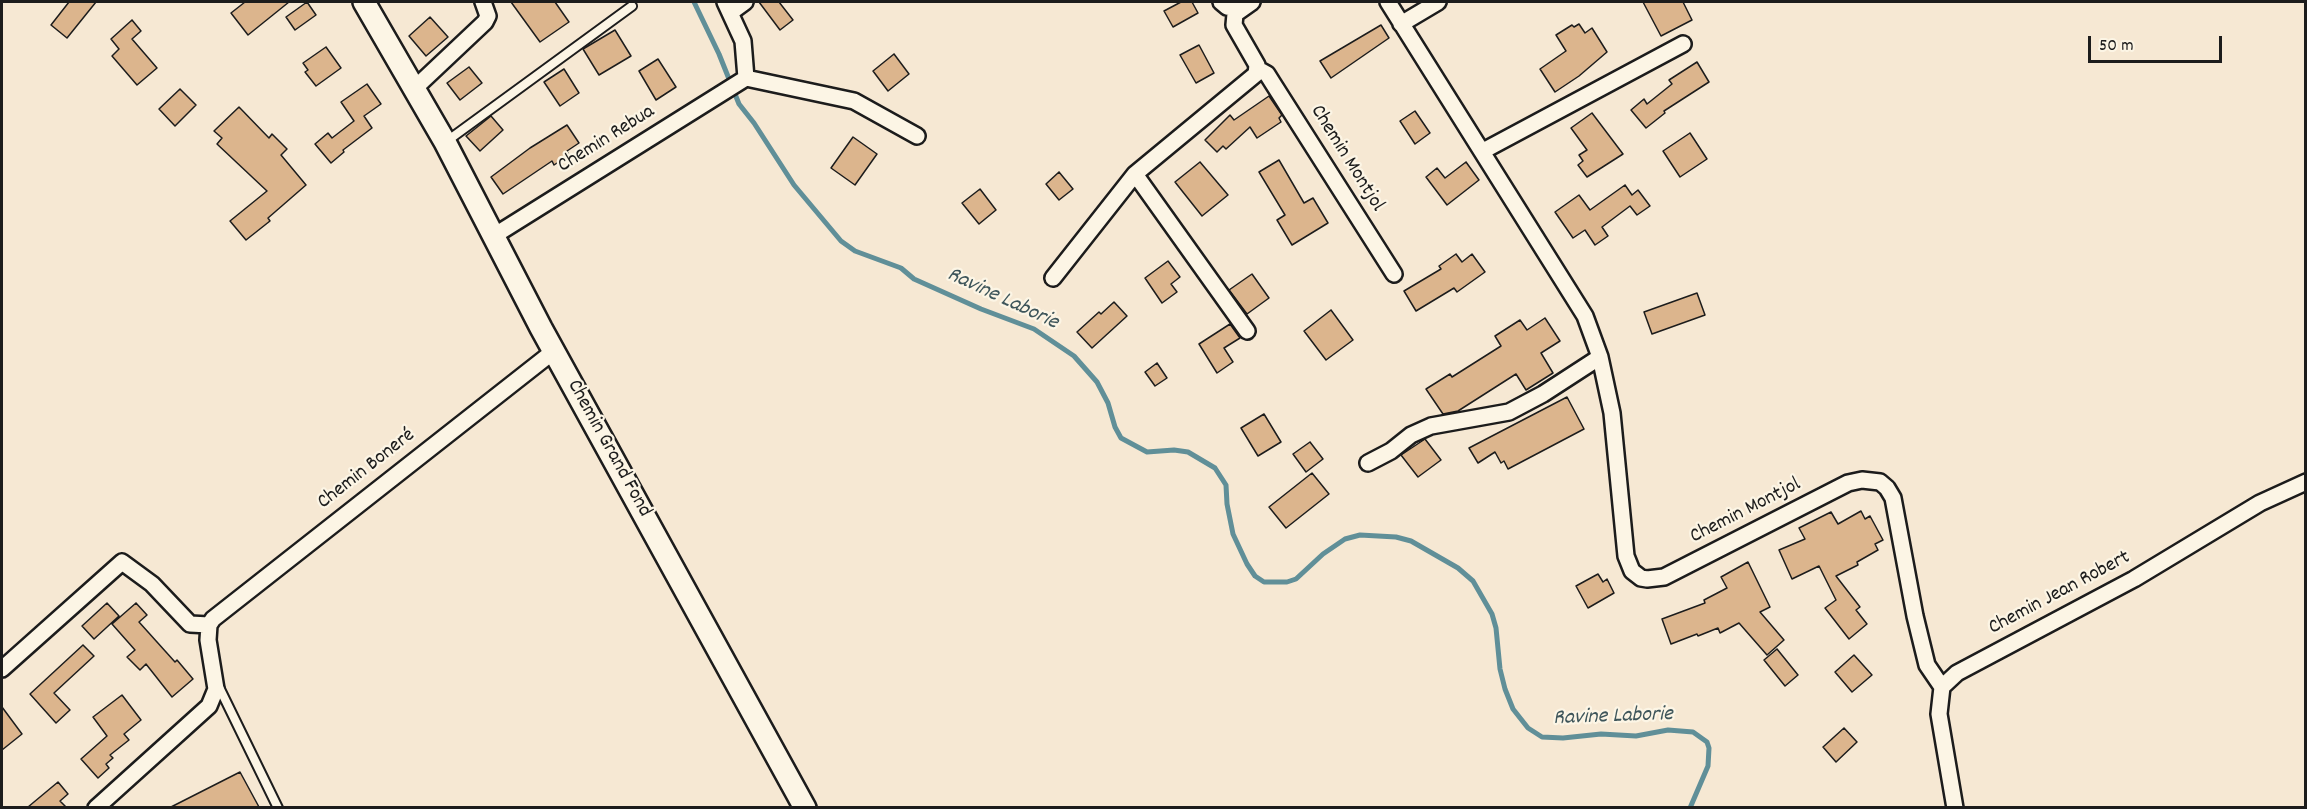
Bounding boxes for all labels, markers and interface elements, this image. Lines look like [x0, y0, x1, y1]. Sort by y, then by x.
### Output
scale bar [2091, 24, 2224, 62]
text: 50 m [2099, 34, 2134, 59]
street label: Chemin Rebua [554, 100, 660, 180]
street label: Chemin Montjol [1303, 101, 1389, 217]
water label: Ravine Laborie [942, 263, 1062, 337]
street label: Chemin Grand Fond [560, 376, 656, 522]
street label: Chemin Boneré [313, 424, 421, 516]
street label: Chemin Montjol [1686, 473, 1806, 551]
street label: Chemin Jean Robert [1985, 546, 2135, 642]
water label: Ravine Laborie [1553, 703, 1673, 733]

